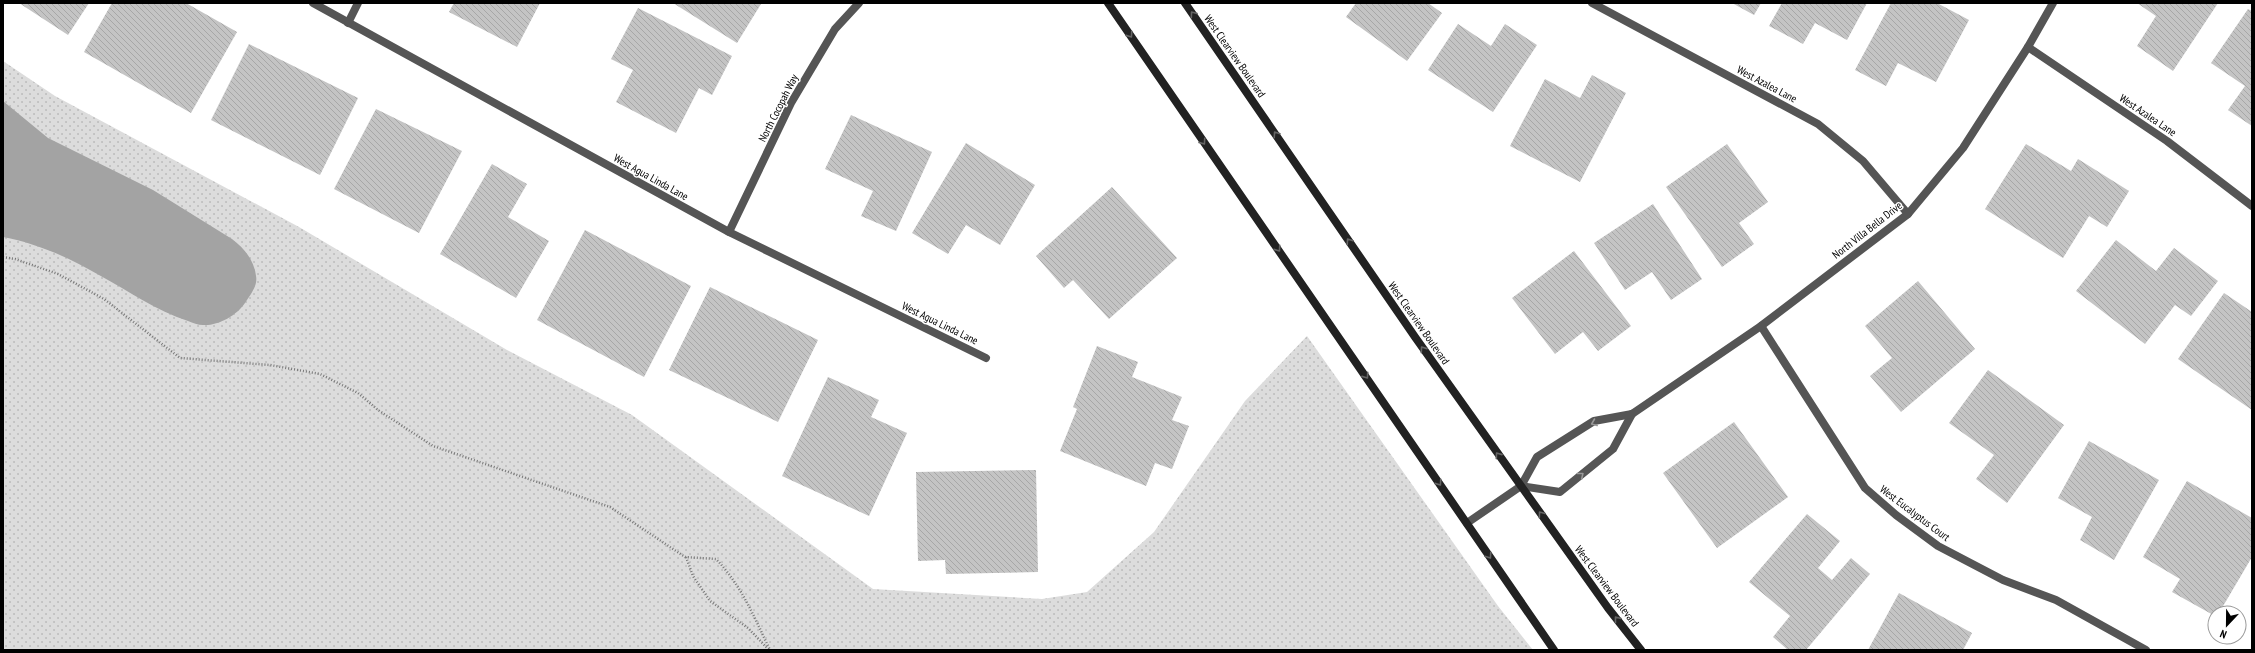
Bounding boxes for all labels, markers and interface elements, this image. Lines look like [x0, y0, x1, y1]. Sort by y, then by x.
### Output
one-way arrow [1191, 12, 1198, 19]
street label: West Clearview Boulevard [1201, 12, 1269, 100]
one-way arrow [1125, 31, 1133, 38]
street label: West Azalea Lane [1735, 62, 1800, 106]
street label: North Cocopah Way [755, 71, 801, 144]
street label: West Azalea Lane [2117, 91, 2180, 139]
one-way arrow [1273, 131, 1281, 138]
one-way arrow [1198, 138, 1206, 145]
street label: West Agua Linda Lane [611, 151, 691, 203]
street label: North Villa Bella Drive [1829, 198, 1905, 262]
one-way arrow [1347, 239, 1354, 246]
one-way arrow [1273, 245, 1281, 252]
street label: West Clearview Boulevard [1385, 279, 1453, 367]
street label: West Agua Linda Lane [900, 298, 981, 348]
one-way arrow [1421, 346, 1428, 353]
one-way arrow [1361, 372, 1369, 379]
one-way arrow [1591, 418, 1598, 426]
one-way arrow [1496, 452, 1503, 459]
one-way arrow [1577, 472, 1584, 479]
one-way arrow [1434, 479, 1442, 486]
street label: West Eucalyptus Court [1877, 482, 1953, 544]
one-way arrow [1538, 511, 1546, 518]
street label: West Clearview Boulevard [1572, 543, 1642, 630]
one-way arrow [1484, 551, 1491, 558]
north arrow [2207, 605, 2247, 645]
one-way arrow [1615, 617, 1622, 624]
text: N [2218, 627, 2229, 642]

